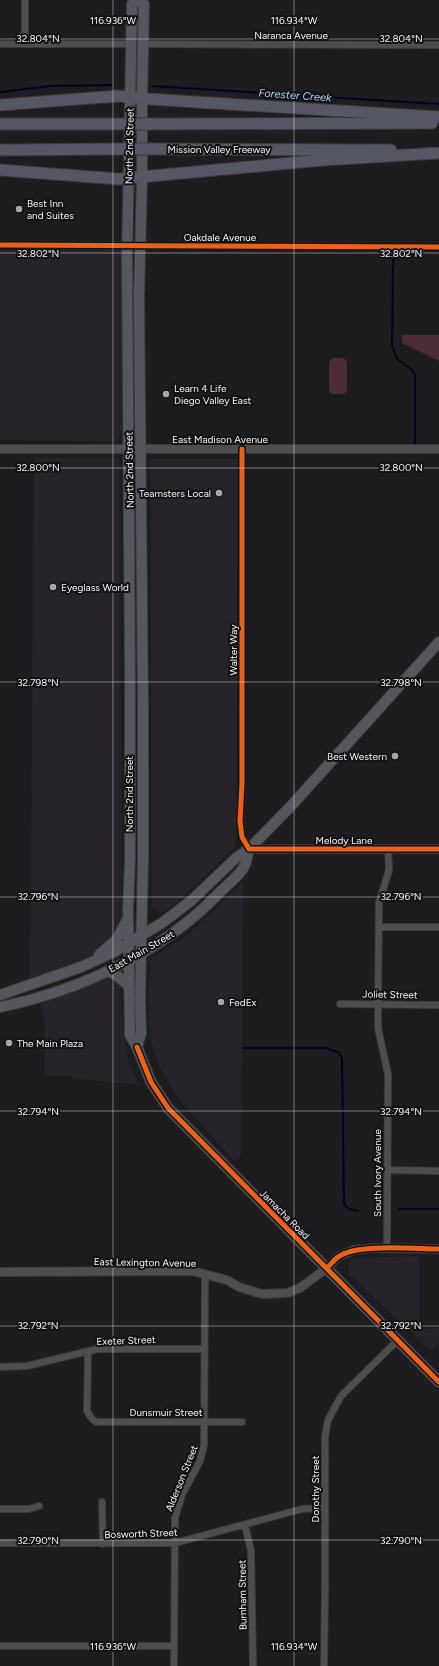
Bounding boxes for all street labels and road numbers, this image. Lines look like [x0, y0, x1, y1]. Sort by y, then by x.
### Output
street label: Naranca Avenue [254, 29, 328, 42]
street label: North 2nd Street [122, 108, 137, 184]
street label: Mission Valley Freeway [168, 143, 271, 156]
street label: Oakdale Avenue [184, 231, 257, 244]
street label: North 2nd Street [122, 432, 137, 508]
street label: East Madison Avenue [172, 433, 269, 446]
street label: Walter Way [227, 624, 240, 676]
street label: North 2nd Street [123, 756, 136, 832]
street label: Melody Lane [316, 834, 373, 847]
street label: East Main Street [106, 927, 177, 976]
street label: Joliet Street [362, 988, 418, 1001]
street label: South Ivory Avenue [371, 1129, 384, 1217]
street label: Jamacha Road [257, 1187, 312, 1242]
street label: East Lexington Avenue [94, 1255, 197, 1270]
street label: Exeter Street [96, 1333, 156, 1348]
street label: Dunsmuir Street [130, 1406, 203, 1419]
street label: Alderson Street [162, 1443, 201, 1513]
street label: Dorothy Street [309, 1455, 322, 1522]
street label: Bosworth Street [104, 1526, 178, 1541]
street label: Burnham Street [235, 1560, 250, 1630]

